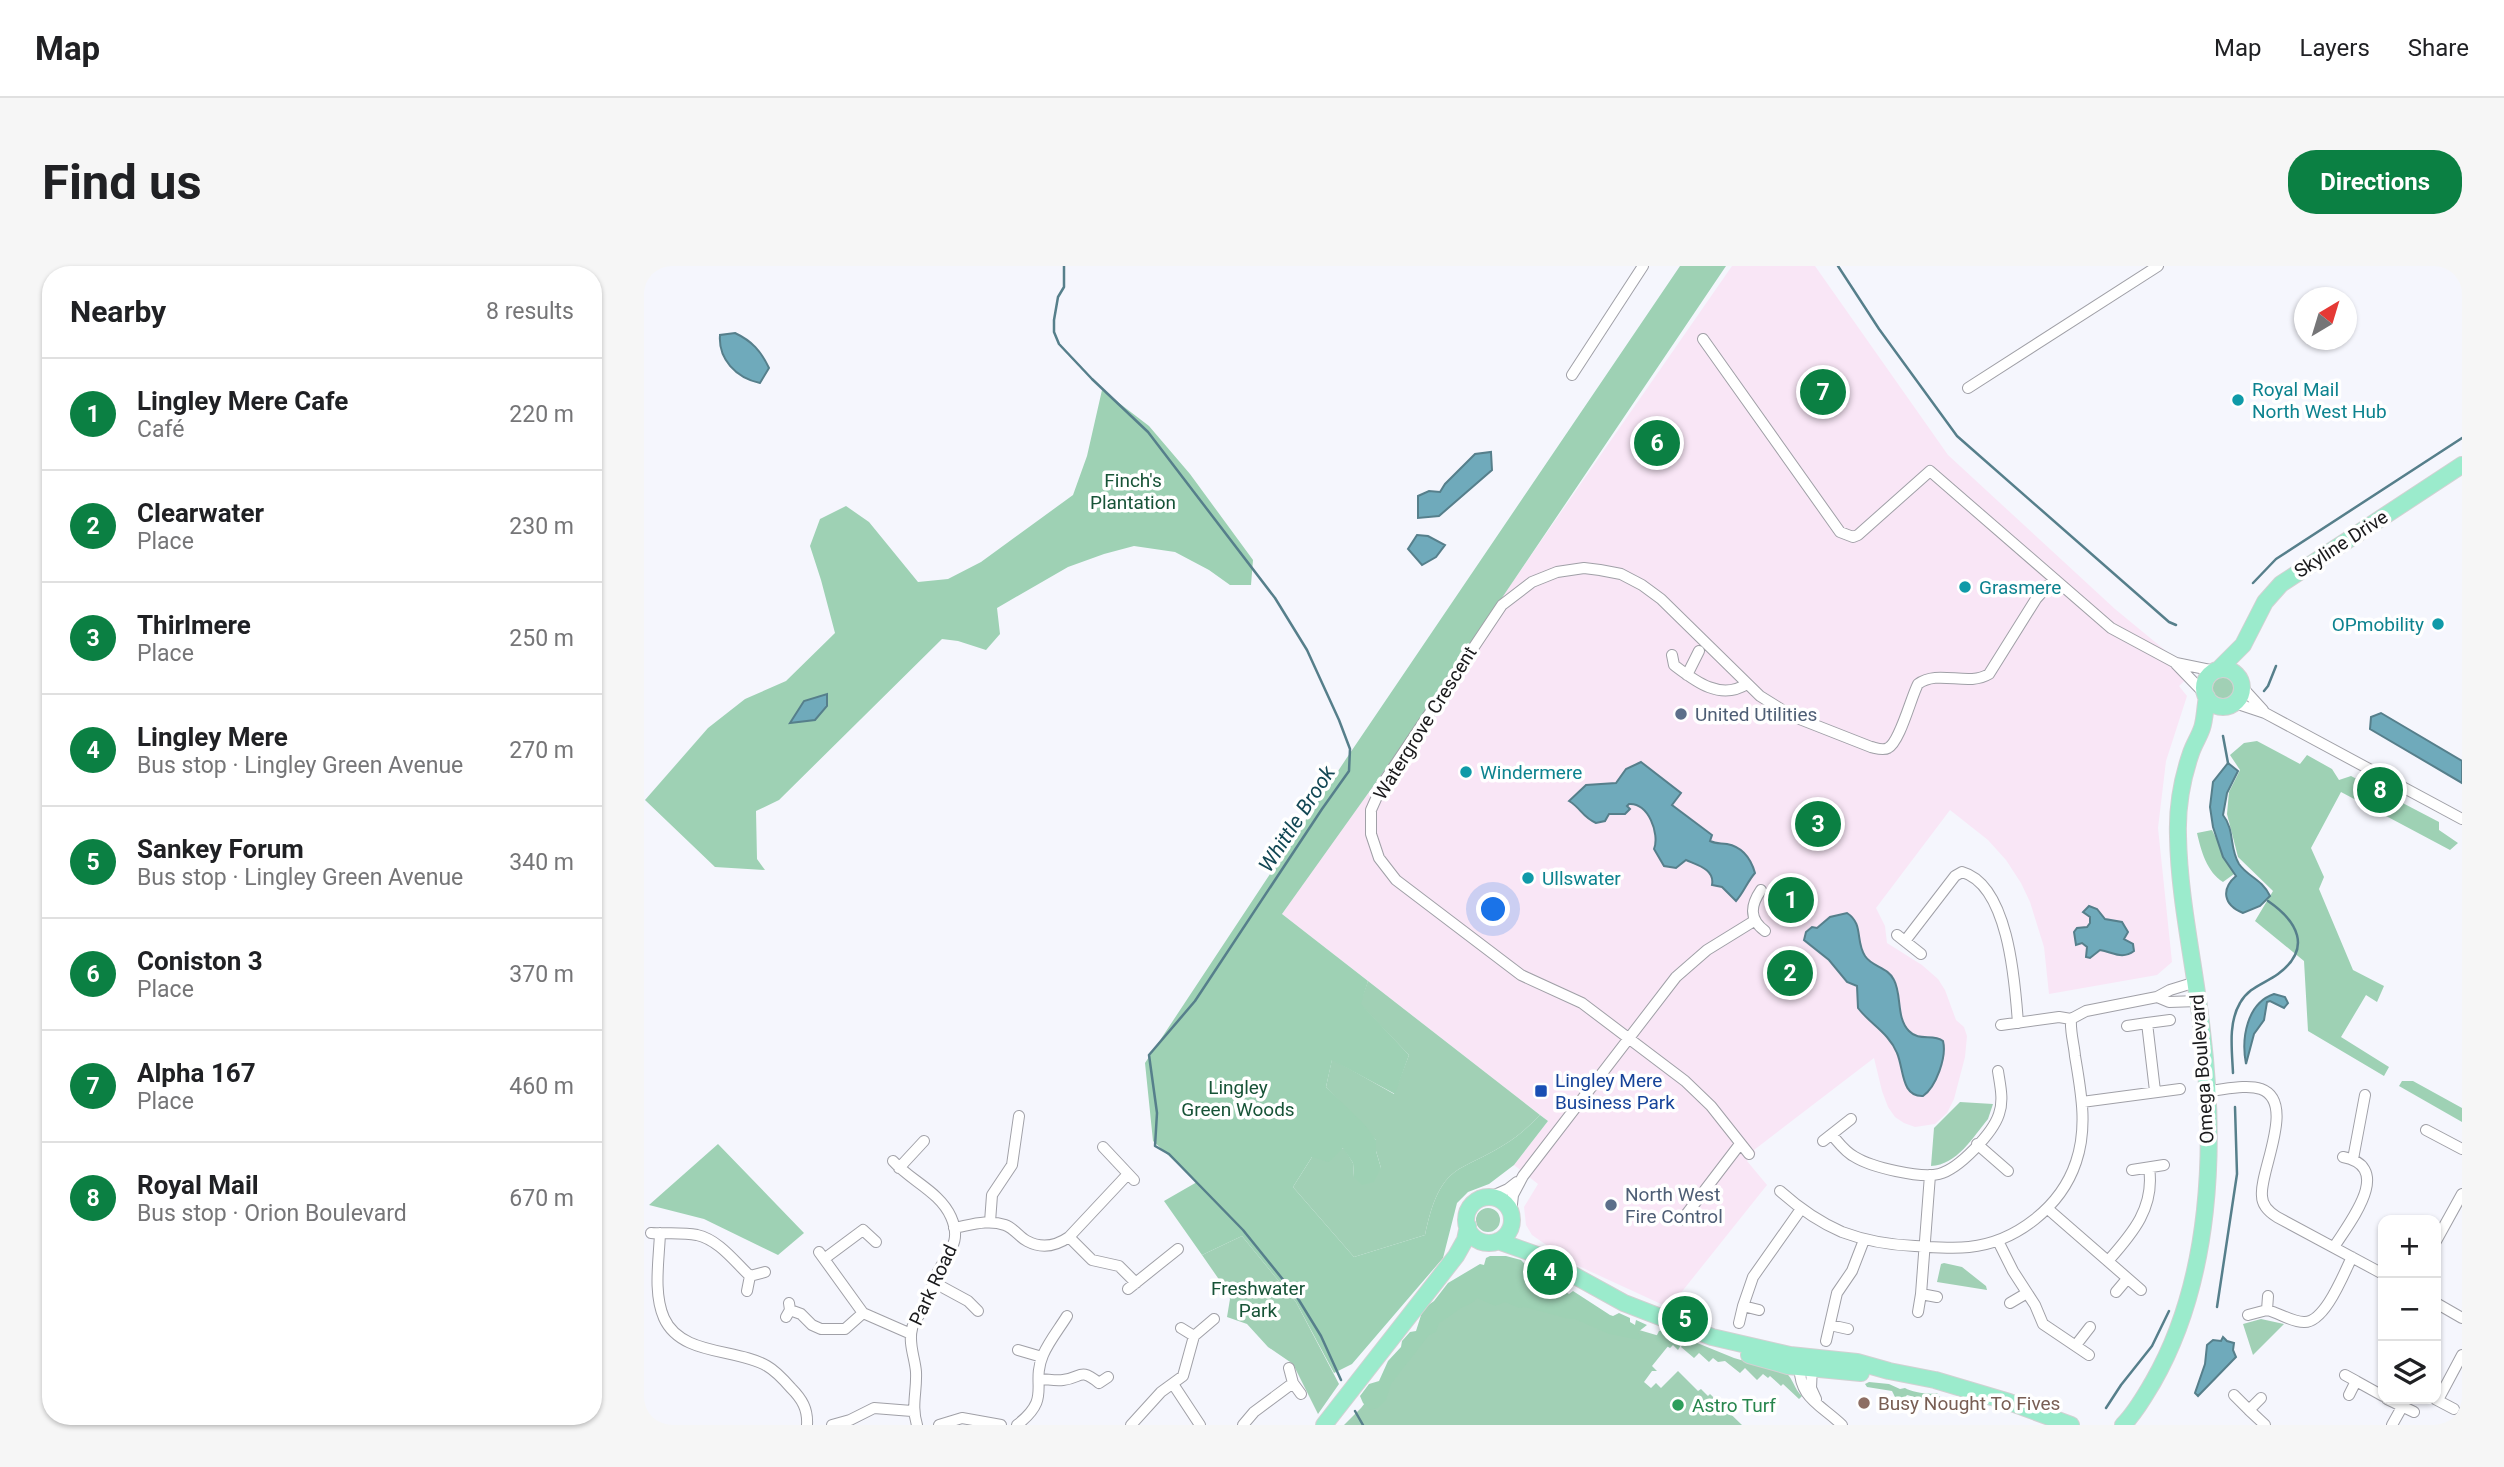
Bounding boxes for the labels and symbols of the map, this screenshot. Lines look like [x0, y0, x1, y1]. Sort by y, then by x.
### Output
north arrow [2294, 287, 2357, 350]
pin: 7 [1800, 366, 1846, 418]
place label: Royal Mail North West Hub [2252, 378, 2387, 423]
marker: Royal Mail North West Hub [2230, 392, 2246, 408]
pin: 6 [1634, 417, 1680, 469]
park label: Finch's Plantation [1090, 469, 1176, 514]
street label: Skyline Drive [2290, 505, 2392, 583]
place label: Grasmere [1979, 576, 2061, 599]
marker: Grasmere [1957, 579, 1973, 595]
place label: OPmobility [2332, 613, 2424, 636]
marker: OPmobility [2430, 616, 2446, 632]
street label: Watergrove Crescent [1369, 642, 1481, 804]
place label: United Utilities [1695, 703, 1817, 726]
marker: United Utilities [1673, 706, 1689, 722]
water label: Whittle Brook [1254, 761, 1340, 876]
place label: Windermere [1480, 761, 1582, 784]
marker: Windermere [1458, 764, 1474, 780]
pin: 8 [2357, 764, 2403, 816]
pin: 3 [1795, 798, 1841, 850]
place label: Ullswater [1542, 867, 1621, 890]
marker: Ullswater [1520, 870, 1536, 886]
pin: 1 [1768, 874, 1814, 926]
your location [1476, 892, 1510, 926]
pin: 2 [1767, 947, 1813, 999]
street label: Omega Boulevard [2185, 994, 2219, 1144]
place label: Lingley Mere Business Park [1555, 1069, 1675, 1114]
park label: Lingley Green Woods [1181, 1076, 1295, 1121]
marker: Lingley Mere Business Park [1533, 1083, 1549, 1099]
place label: North West Fire Control [1625, 1183, 1723, 1228]
marker: North West Fire Control [1603, 1197, 1619, 1213]
street label: Park Road [904, 1241, 962, 1329]
pin: 4 [1527, 1246, 1573, 1298]
park label: Freshwater Park [1211, 1277, 1306, 1322]
pin: 5 [1662, 1293, 1708, 1345]
place label: Busy Nought To Fives [1878, 1392, 2060, 1415]
place label: Astro Turf [1692, 1394, 1776, 1417]
marker: Busy Nought To Fives [1856, 1395, 1872, 1411]
marker: Astro Turf [1670, 1397, 1686, 1413]

